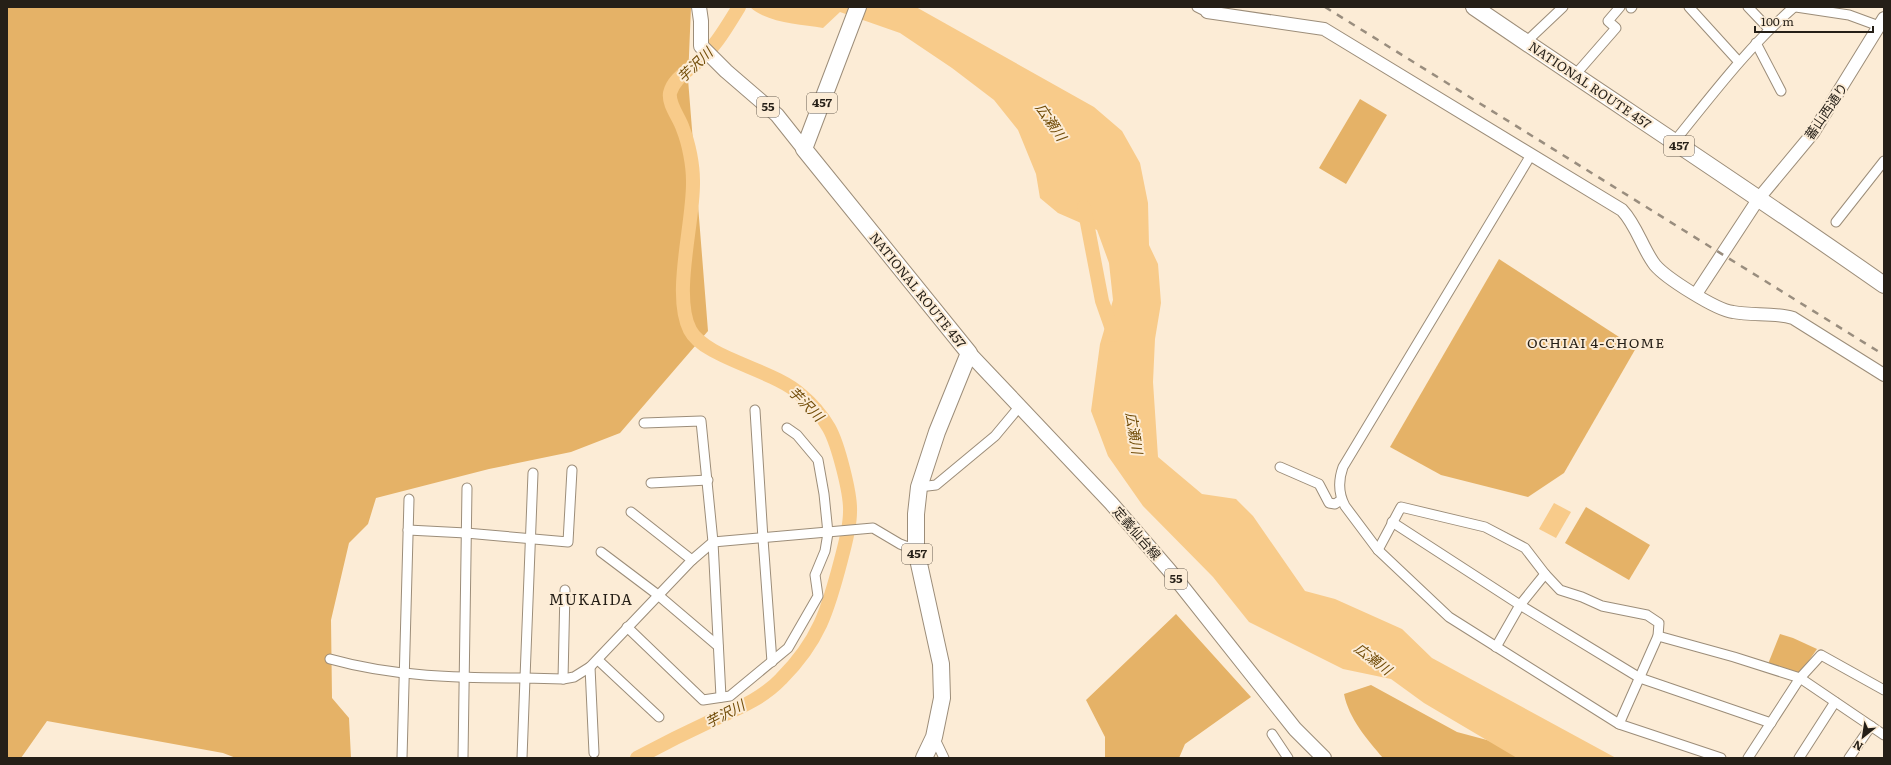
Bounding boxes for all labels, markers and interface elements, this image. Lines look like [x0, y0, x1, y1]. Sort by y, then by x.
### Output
scale bar [1755, 8, 1873, 34]
text: 100 m [1761, 12, 1794, 30]
street label: NATIONAL ROUTE 457 [1525, 36, 1656, 133]
water label: 芋沢川 [672, 41, 718, 86]
street label: 蕃山西通り [1800, 78, 1852, 143]
road number: 457 [807, 93, 837, 113]
road number: 55 [757, 97, 779, 117]
water label: 広瀬川 [1032, 98, 1073, 146]
road number: 457 [1664, 136, 1694, 156]
street label: NATIONAL ROUTE 457 [866, 228, 971, 352]
district label: OCHIAI 4-CHOME [1527, 332, 1665, 352]
water label: 芋沢川 [785, 381, 830, 427]
water label: 広瀬川 [1122, 411, 1148, 457]
street label: 定義仙台線 [1109, 502, 1166, 563]
road number: 457 [902, 544, 932, 564]
road number: 55 [1165, 569, 1187, 589]
district label: MUKAIDA [549, 587, 633, 610]
water label: 広瀬川 [1351, 638, 1398, 680]
water label: 芋沢川 [701, 693, 750, 732]
north arrow [1843, 717, 1883, 757]
text: N [1850, 737, 1865, 756]

